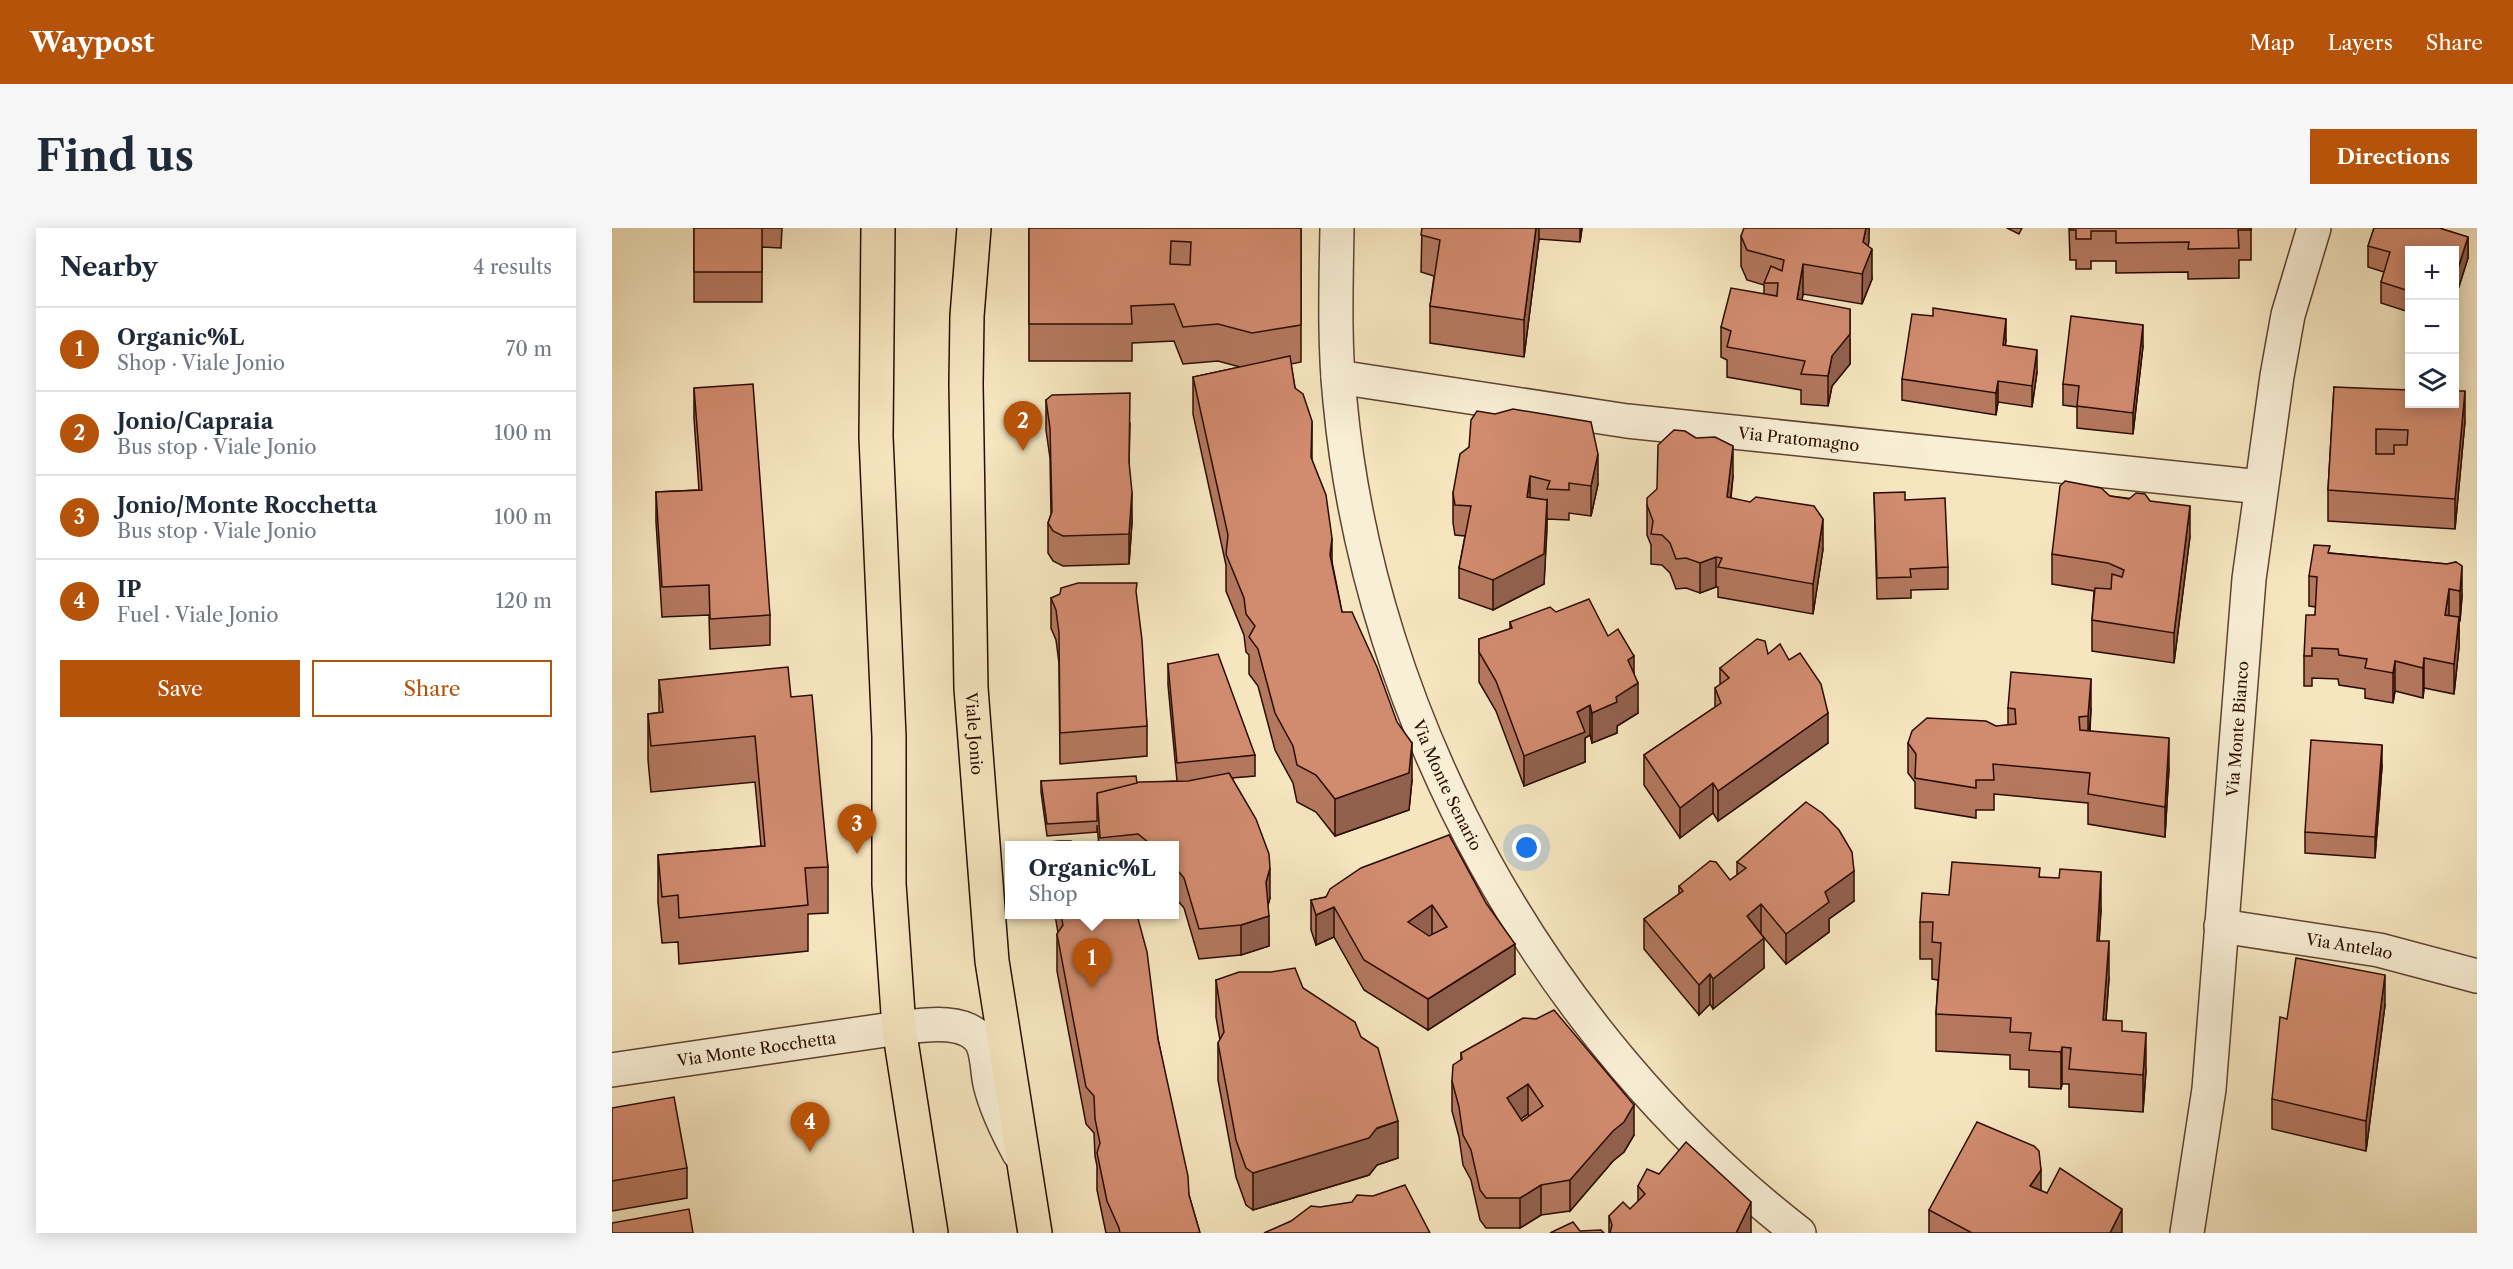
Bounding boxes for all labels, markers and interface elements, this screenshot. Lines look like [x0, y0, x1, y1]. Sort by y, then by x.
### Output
text: Waypost [30, 25, 154, 59]
text: Map [2250, 30, 2295, 55]
text: Layers [2328, 30, 2393, 55]
text: Share [2426, 30, 2483, 55]
button: Directions [2310, 129, 2477, 184]
text: Find us [36, 130, 194, 182]
map controls [2405, 246, 2459, 408]
button: + [2405, 246, 2459, 300]
text: Nearby [60, 251, 158, 283]
text: 4 results [473, 255, 552, 279]
button: − [2405, 300, 2459, 354]
text: Organic%L [117, 324, 244, 351]
text: 1 [75, 337, 84, 361]
text: 70 m [506, 337, 552, 361]
text: Shop · Viale Jonio [117, 351, 285, 375]
button: layers [2405, 354, 2459, 408]
pin: 2 [1004, 402, 1042, 451]
text: Jonio/Capraia [117, 408, 273, 435]
text: 2 [74, 421, 85, 445]
text: 100 m [494, 421, 552, 445]
street label: Via Pratomagno [1736, 423, 1861, 455]
text: Bus stop · Viale Jonio [117, 435, 317, 459]
text: Jonio/Monte Rocchetta [117, 492, 377, 519]
text: 3 [74, 505, 85, 529]
text: 100 m [494, 505, 552, 529]
text: Bus stop · Viale Jonio [117, 519, 317, 543]
text: IP [117, 576, 141, 603]
text: 4 [74, 589, 85, 613]
text: 120 m [495, 589, 552, 613]
text: Fuel · Viale Jonio [117, 603, 278, 627]
button: Save [60, 660, 300, 717]
button: Share [312, 660, 552, 717]
street label: Via Monte Bianco [2222, 660, 2253, 798]
street label: Viale Jonio [961, 690, 988, 776]
street label: Via Monte Senario [1408, 716, 1486, 854]
pin: 3 [838, 804, 876, 854]
your location [1512, 833, 1541, 862]
popup [1005, 841, 1179, 919]
text: Organic%L [1028, 855, 1156, 882]
text: Shop [1028, 882, 1077, 906]
street label: Via Antelao [2304, 929, 2395, 963]
pin: 1 [1072, 938, 1112, 988]
street label: Via Monte Rocchetta [675, 1027, 838, 1071]
pin: 4 [790, 1102, 830, 1152]

